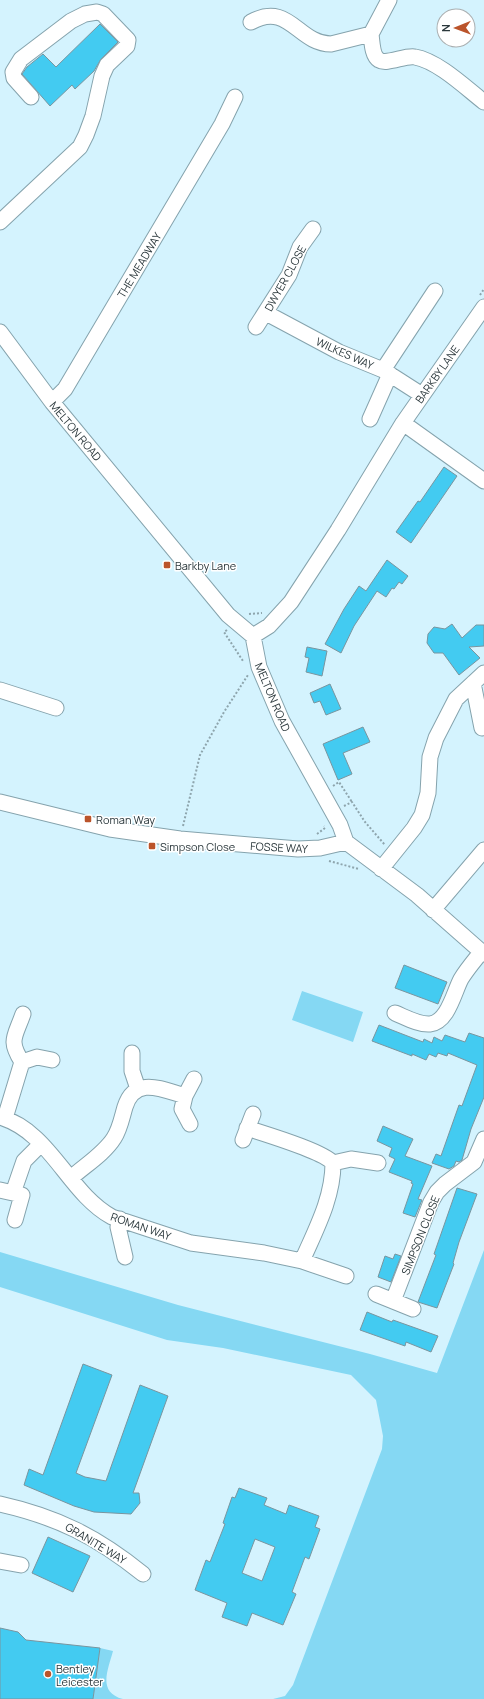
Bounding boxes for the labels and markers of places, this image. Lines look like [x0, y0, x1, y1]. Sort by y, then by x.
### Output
place label: Barkby Lane [175, 558, 237, 573]
marker: Barkby Lane [162, 560, 172, 570]
place label: Roman Way [96, 812, 155, 827]
marker: Roman Way [83, 814, 93, 824]
place label: Simpson Close [160, 839, 236, 854]
marker: Simpson Close [147, 841, 157, 851]
place label: Bentley Leicester [56, 1661, 103, 1689]
marker: Bentley Leicester [43, 1669, 53, 1679]

